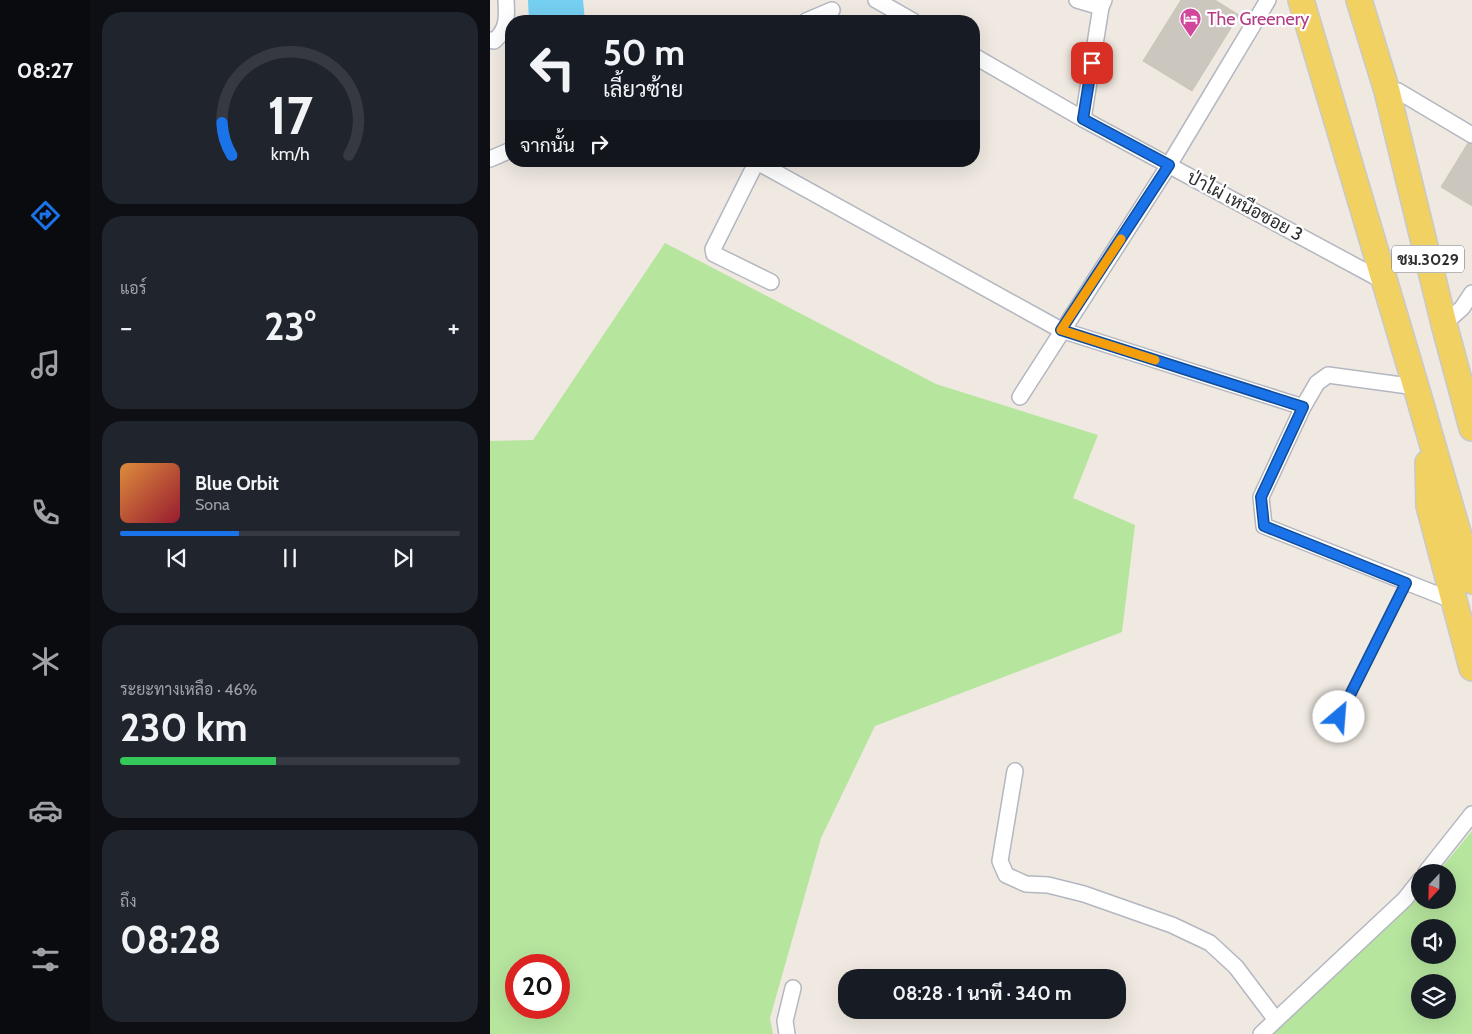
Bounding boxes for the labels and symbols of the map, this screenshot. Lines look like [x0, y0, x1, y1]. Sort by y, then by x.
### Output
hotel icon: The Greenery [1179, 7, 1203, 38]
place label: The Greenery [1207, 8, 1309, 30]
pin [1071, 42, 1113, 84]
street label: ป่าไผ่ เหนือซอย 3 [1184, 165, 1307, 246]
road number: ชม.3029 [1392, 245, 1464, 272]
position arrow [1312, 690, 1364, 742]
north arrow [1411, 864, 1456, 909]
speed limit sign: 20 [505, 954, 570, 1019]

